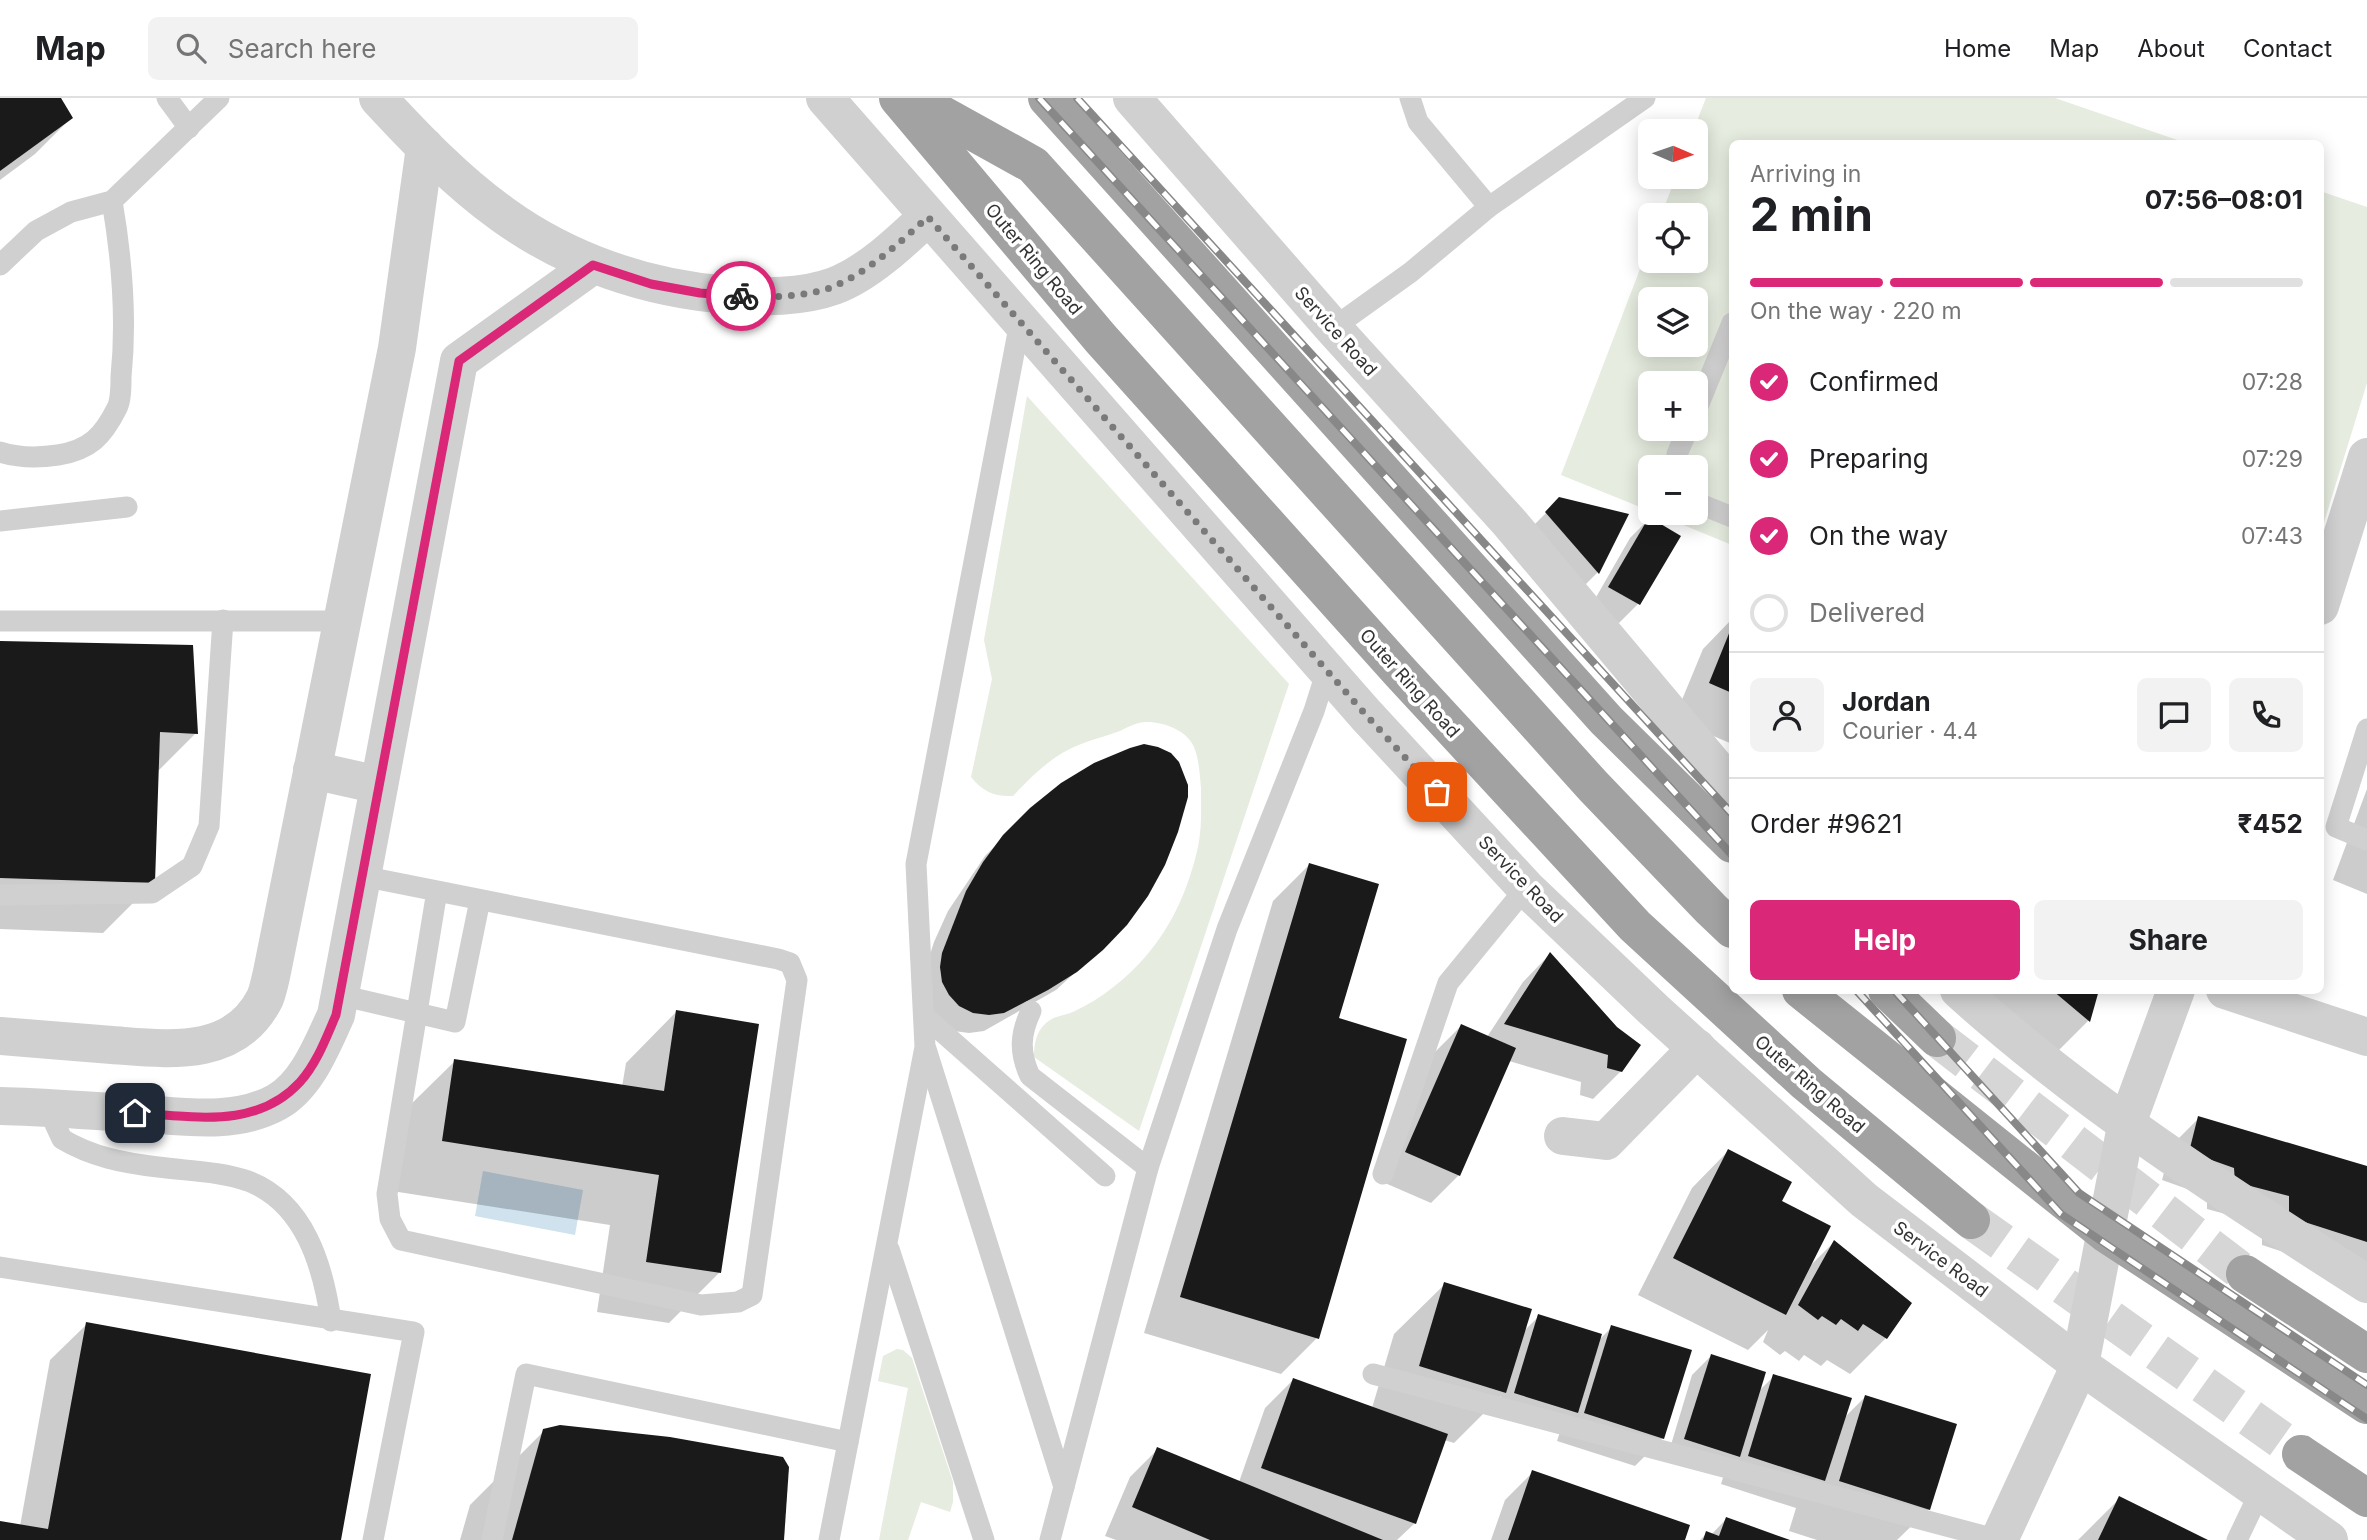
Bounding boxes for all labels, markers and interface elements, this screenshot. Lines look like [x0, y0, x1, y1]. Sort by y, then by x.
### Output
search box [148, 17, 638, 80]
text: Map [35, 28, 106, 68]
icon: search [172, 29, 210, 67]
text: Search here [228, 33, 376, 64]
text: Home [1944, 34, 2011, 63]
text: Map [2049, 34, 2099, 63]
text: About [2137, 34, 2205, 63]
text: Contact [2243, 34, 2332, 63]
north arrow [1638, 119, 1708, 189]
map controls [1638, 119, 1708, 525]
text: Arriving in [1750, 160, 1861, 188]
text: 07:56–08:01 [2145, 184, 2303, 215]
text: 2 min [1750, 186, 1873, 242]
street label: Outer Ring Road [981, 199, 1087, 319]
button: locate [1638, 203, 1708, 273]
courier [706, 261, 776, 331]
icon: bike [722, 277, 760, 315]
street label: Service Road [1290, 282, 1382, 380]
button: layers [1638, 287, 1708, 357]
text: On the way · 220 m [1750, 297, 1962, 325]
icon: check [1750, 363, 1788, 401]
text: Confirmed [1809, 366, 1939, 397]
text: 07:28 [2242, 368, 2303, 396]
button: + [1638, 371, 1708, 441]
icon: check [1750, 440, 1788, 478]
text: Preparing [1809, 443, 1929, 474]
text: 07:29 [2242, 445, 2303, 473]
button: − [1638, 455, 1708, 525]
icon: check [1750, 517, 1788, 555]
text: On the way [1809, 520, 1948, 551]
text: 07:43 [2241, 522, 2303, 550]
text: Delivered [1809, 597, 1925, 628]
street label: Outer Ring Road [1356, 624, 1464, 742]
button: person [1750, 678, 1824, 752]
button: chat [2137, 678, 2211, 752]
button: phone [2229, 678, 2303, 752]
text: Jordan [1842, 686, 1931, 717]
text: Courier · 4.4 [1842, 717, 1978, 745]
pin [1407, 762, 1467, 822]
icon: bag [1418, 773, 1456, 811]
text: Order #9621 [1750, 808, 1903, 839]
text: ₹452 [2238, 808, 2303, 839]
street label: Service Road [1474, 831, 1568, 927]
button: Help [1750, 900, 2020, 980]
button: Share [2034, 900, 2303, 980]
street label: Outer Ring Road [1751, 1031, 1869, 1137]
pin [105, 1083, 165, 1143]
icon: home [116, 1094, 154, 1132]
street label: Service Road [1890, 1217, 1992, 1301]

